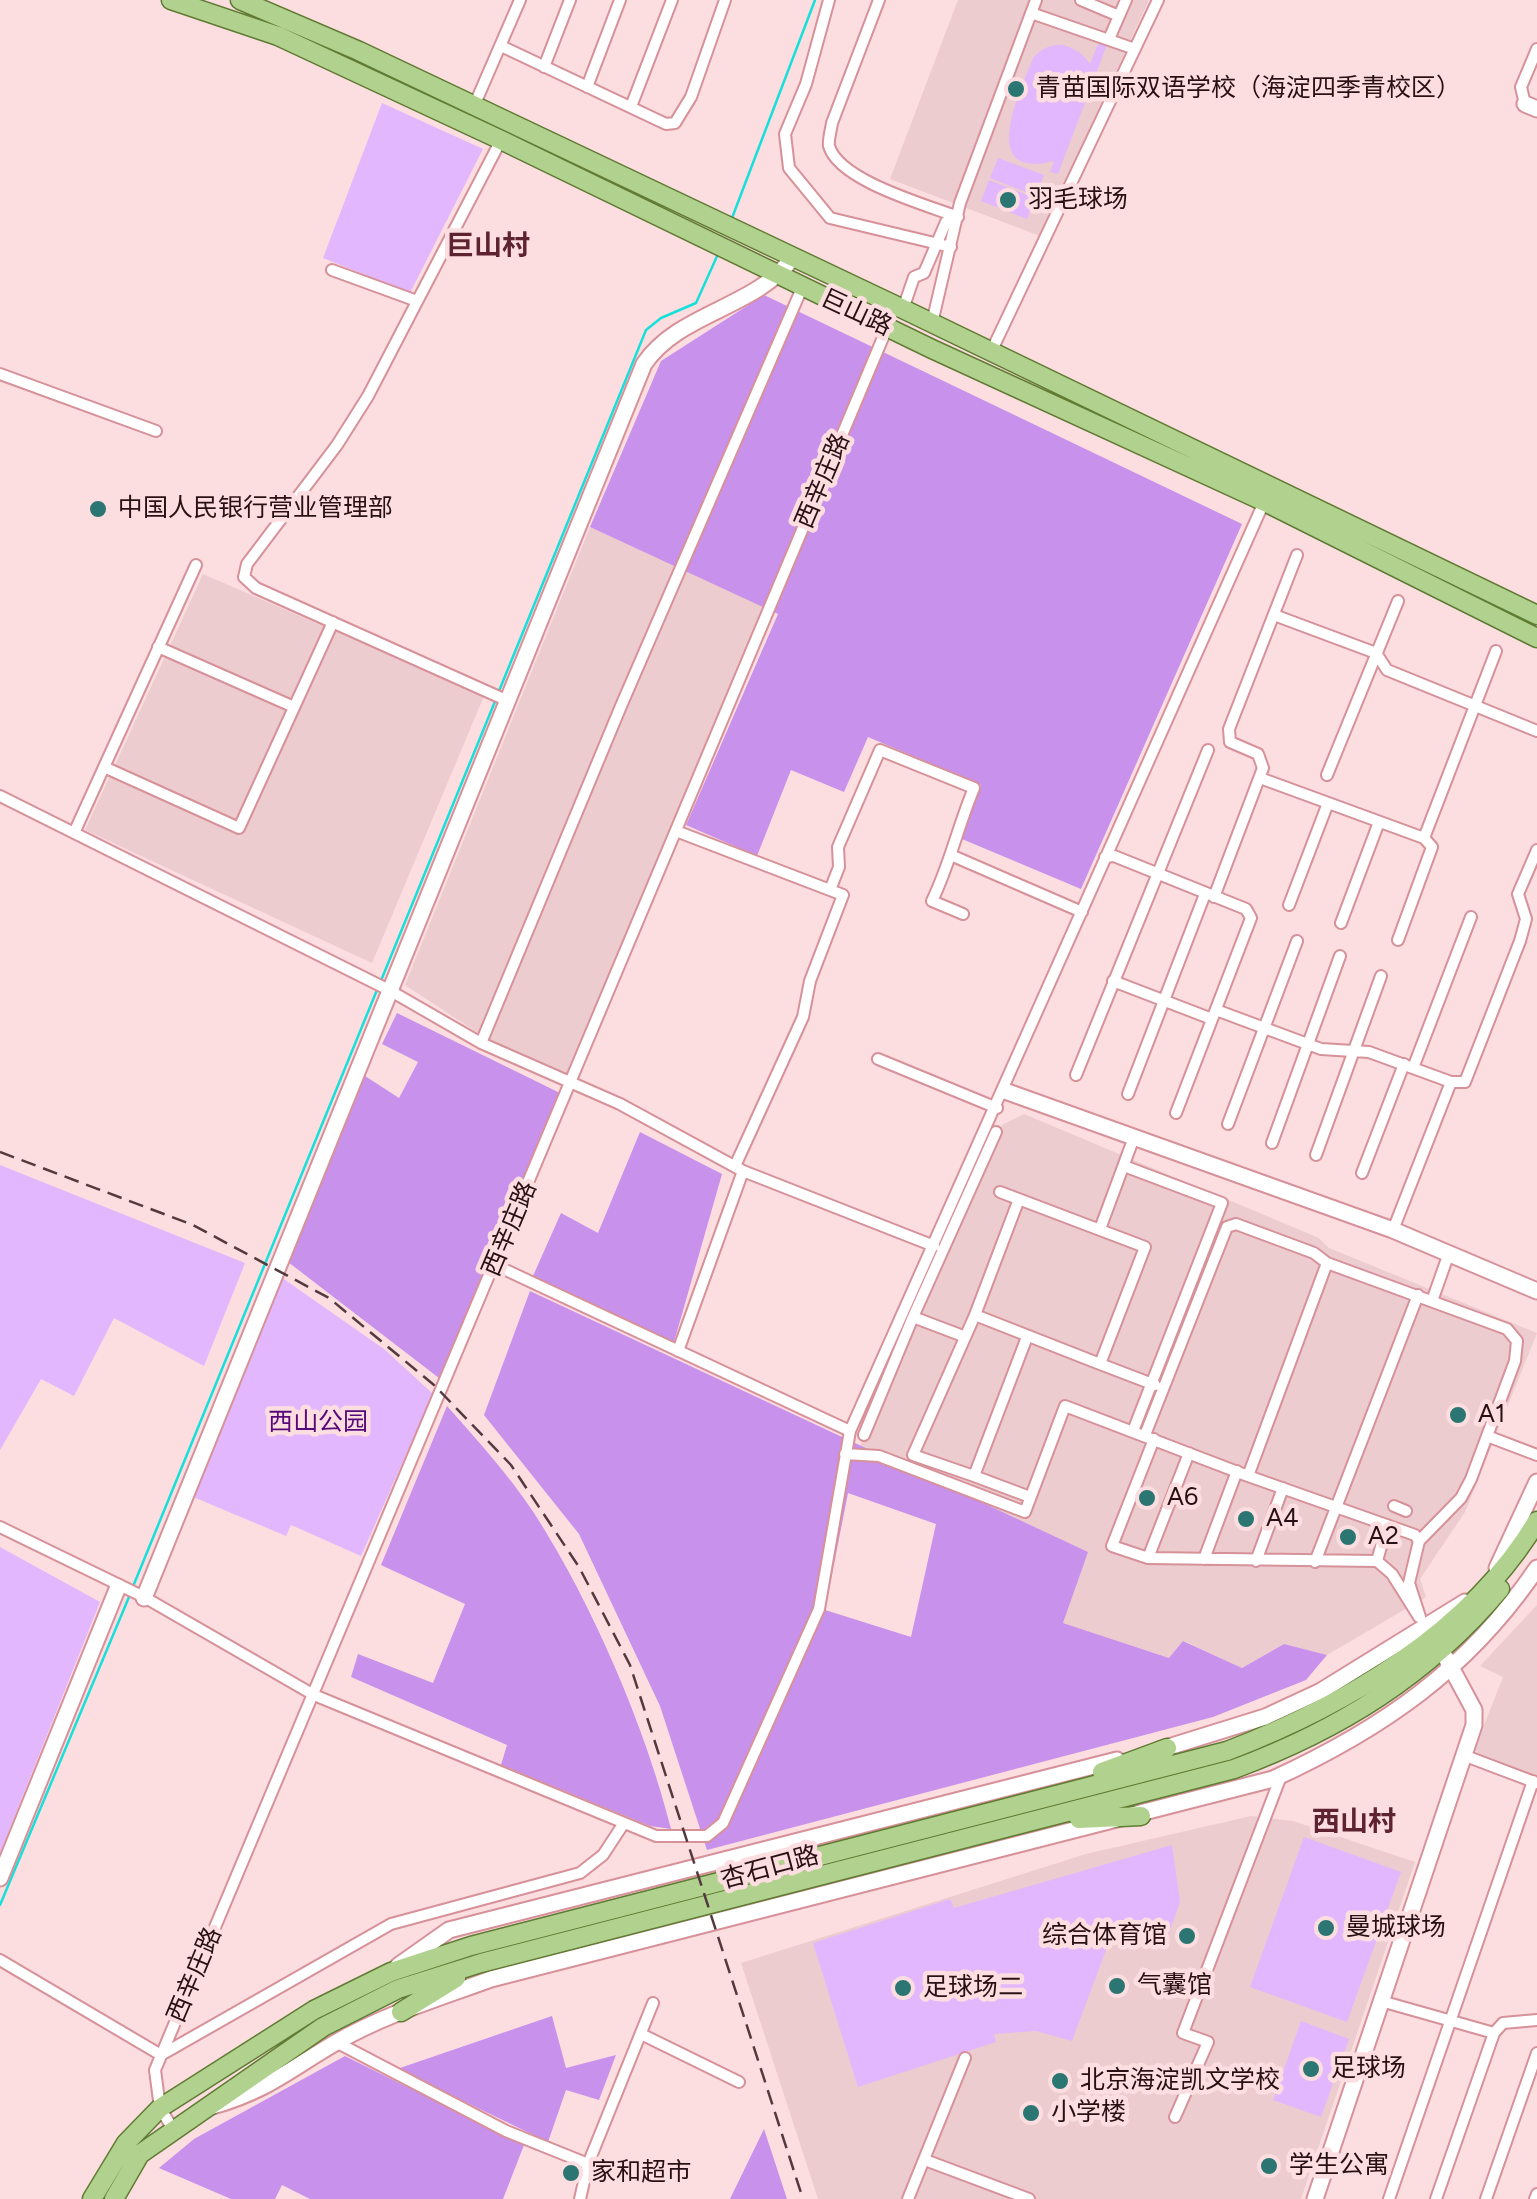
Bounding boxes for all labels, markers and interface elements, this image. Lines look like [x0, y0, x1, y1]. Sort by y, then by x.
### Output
place label: 青苗国际双语学校（海淀四季青校区） [1036, 74, 1461, 104]
marker: 青苗国际双语学校（海淀四季青校区） [1005, 78, 1027, 100]
place label: 羽毛球场 [1028, 185, 1128, 215]
marker: 羽毛球场 [997, 189, 1019, 211]
district label: 巨山村 [446, 230, 530, 264]
street label: 巨山路 [816, 284, 896, 342]
street label: 西辛庄路 [790, 429, 856, 533]
place label: 中国人民银行营业管理部 [118, 494, 393, 524]
marker: 中国人民银行营业管理部 [87, 498, 109, 520]
street label: 西辛庄路 [477, 1177, 543, 1281]
place label: A1 [1478, 1400, 1505, 1430]
marker: A1 [1447, 1404, 1469, 1426]
park label: 西山公园 [268, 1408, 368, 1438]
place label: A6 [1167, 1483, 1198, 1513]
marker: A6 [1136, 1487, 1158, 1509]
place label: A4 [1266, 1504, 1298, 1534]
marker: A4 [1235, 1508, 1257, 1530]
place label: A2 [1368, 1522, 1399, 1552]
marker: A2 [1337, 1526, 1359, 1548]
district label: 西山村 [1312, 1806, 1396, 1840]
street label: 杏石口路 [718, 1841, 822, 1895]
place label: 曼城球场 [1346, 1913, 1446, 1943]
marker: 曼城球场 [1315, 1917, 1337, 1939]
place label: 综合体育馆 [1042, 1921, 1167, 1951]
street label: 西辛庄路 [162, 1923, 228, 2027]
marker: 综合体育馆 [1176, 1925, 1198, 1947]
place label: 气囊馆 [1137, 1971, 1212, 2001]
place label: 足球场二 [923, 1973, 1023, 2003]
marker: 气囊馆 [1106, 1975, 1128, 1997]
marker: 足球场二 [892, 1977, 914, 1999]
place label: 足球场 [1331, 2054, 1406, 2084]
marker: 足球场 [1300, 2058, 1322, 2080]
place label: 北京海淀凯文学校 [1080, 2066, 1280, 2096]
marker: 北京海淀凯文学校 [1049, 2070, 1071, 2092]
place label: 小学楼 [1051, 2098, 1126, 2128]
marker: 小学楼 [1020, 2102, 1042, 2124]
place label: 学生公寓 [1289, 2151, 1389, 2181]
marker: 学生公寓 [1258, 2155, 1280, 2177]
place label: 家和超市 [591, 2158, 691, 2188]
marker: 家和超市 [560, 2162, 582, 2184]

